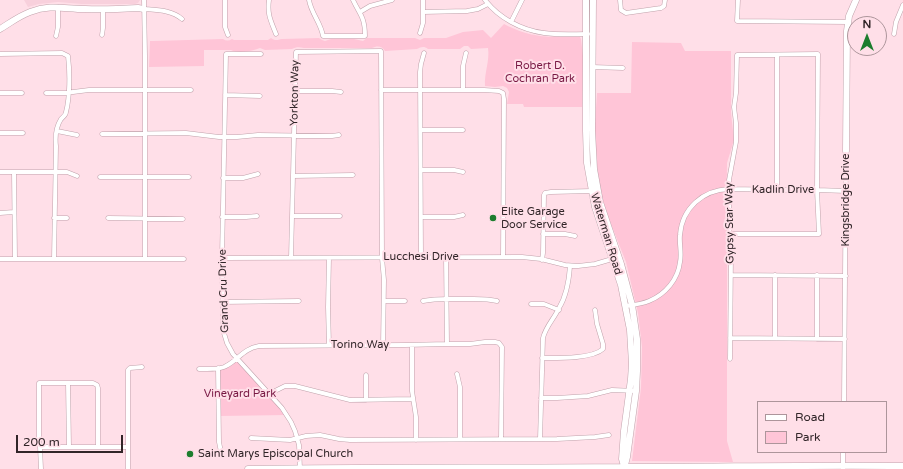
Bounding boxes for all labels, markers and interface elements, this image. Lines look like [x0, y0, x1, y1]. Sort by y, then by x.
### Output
north arrow [847, 16, 887, 56]
text: N [863, 18, 871, 31]
park label: Robert D. Cochran Park [505, 59, 575, 85]
street label: Yorkton Way [288, 60, 302, 126]
street label: Kingsbridge Drive [839, 154, 853, 246]
street label: Gypsy Star Way [723, 182, 737, 264]
street label: Kadlin Drive [752, 183, 814, 197]
street label: Waterman Road [587, 192, 625, 276]
place label: Elite Garage Door Service [501, 205, 567, 231]
marker: Elite Garage Door Service [488, 213, 498, 223]
street label: Grand Cru Drive [216, 249, 232, 333]
street label: Lucchesi Drive [383, 250, 459, 264]
street label: Torino Way [331, 338, 389, 352]
park label: Vineyard Park [204, 387, 276, 401]
legend [757, 401, 887, 453]
text: Road [795, 410, 825, 424]
scale bar [18, 427, 125, 453]
text: Park [795, 430, 821, 444]
text: 200 m [23, 435, 60, 449]
place label: Saint Marys Episcopal Church [198, 447, 353, 461]
marker: Saint Marys Episcopal Church [185, 449, 195, 459]

